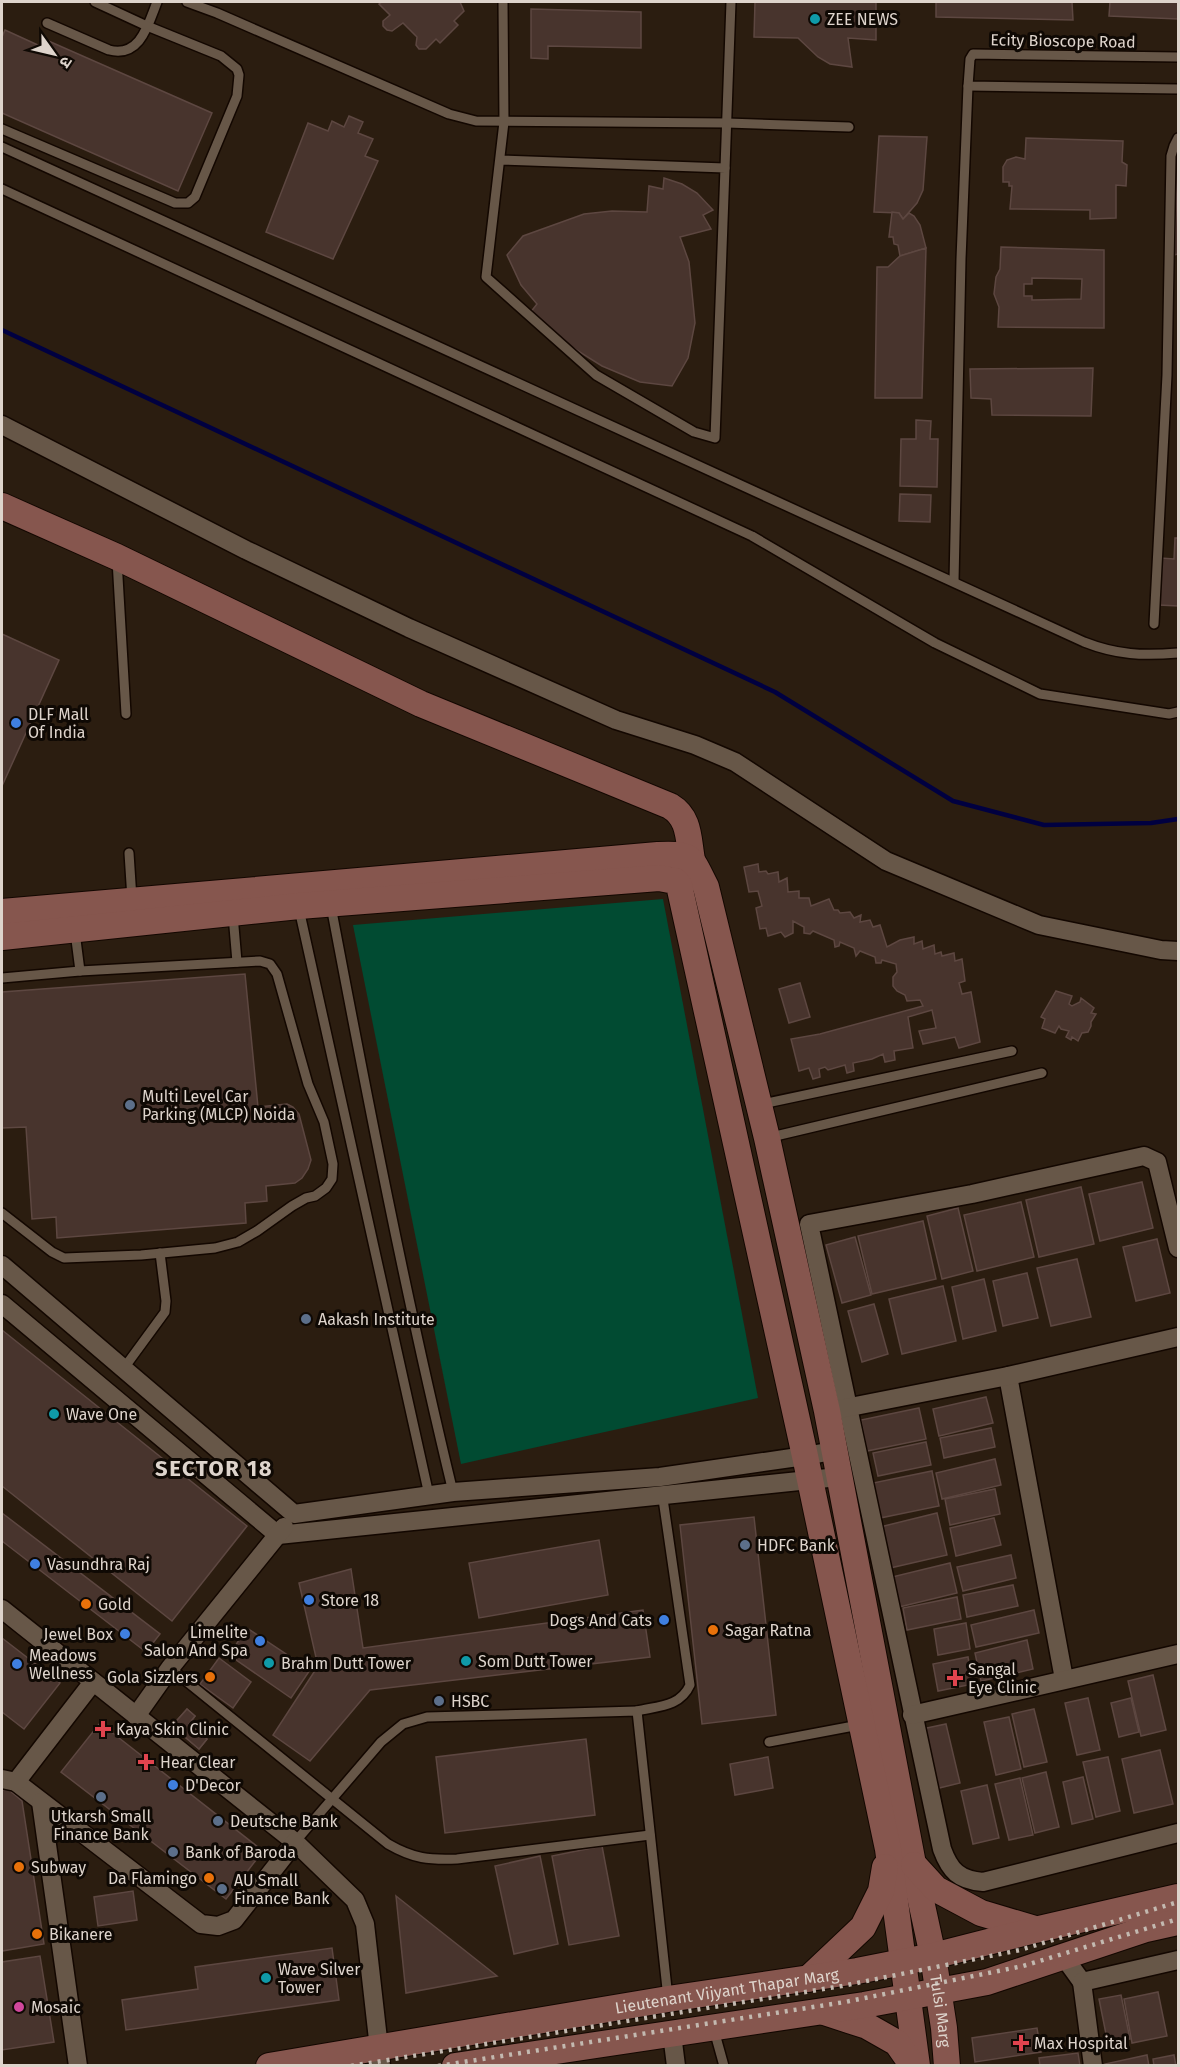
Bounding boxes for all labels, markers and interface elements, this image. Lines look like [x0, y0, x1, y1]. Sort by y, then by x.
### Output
place label: ZEE NEWS [827, 10, 898, 29]
marker: ZEE NEWS [808, 12, 822, 26]
north arrow [24, 24, 84, 84]
street label: Ecity Bioscope Road [990, 30, 1136, 52]
text: उ [55, 53, 77, 72]
place label: DLF Mall Of India [28, 705, 89, 742]
marker: DLF Mall Of India [9, 716, 23, 730]
place label: Multi Level Car Parking (MLCP) Noida [142, 1087, 296, 1124]
marker: Multi Level Car Parking (MLCP) Noida [123, 1098, 137, 1112]
place label: Aakash Institute [318, 1310, 435, 1329]
marker: Aakash Institute [299, 1312, 313, 1326]
place label: Wave One [66, 1405, 137, 1424]
marker: Wave One [47, 1407, 61, 1421]
district label: SECTOR 18 [155, 1455, 273, 1482]
place label: HDFC Bank [757, 1536, 836, 1555]
marker: HDFC Bank [738, 1538, 752, 1552]
place label: Vasundhra Raj [47, 1555, 150, 1574]
marker: Vasundhra Raj [28, 1557, 42, 1571]
place label: Store 18 [321, 1591, 379, 1610]
marker: Store 18 [302, 1593, 316, 1607]
place label: Gold [98, 1595, 132, 1614]
marker: Gold [79, 1597, 93, 1611]
place label: Dogs And Cats [549, 1611, 652, 1630]
marker: Dogs And Cats [657, 1613, 671, 1627]
place label: Sagar Ratna [725, 1621, 811, 1640]
place label: Limelite Salon And Spa [144, 1623, 248, 1660]
marker: Sagar Ratna [706, 1623, 720, 1637]
place label: Jewel Box [44, 1625, 113, 1644]
marker: Jewel Box [118, 1627, 132, 1641]
marker: Limelite Salon And Spa [253, 1634, 267, 1648]
place label: Meadows Wellness [29, 1646, 97, 1683]
place label: Som Dutt Tower [478, 1652, 593, 1671]
place label: Brahm Dutt Tower [281, 1654, 412, 1673]
marker: Som Dutt Tower [459, 1654, 473, 1668]
marker: Brahm Dutt Tower [262, 1656, 276, 1670]
marker: Meadows Wellness [10, 1657, 24, 1671]
place label: Sangal Eye Clinic [968, 1660, 1037, 1697]
place label: Gola Sizzlers [107, 1668, 198, 1687]
marker: Sangal Eye Clinic [946, 1669, 964, 1687]
marker: Gola Sizzlers [203, 1670, 217, 1684]
place label: HSBC [451, 1692, 489, 1711]
marker: HSBC [432, 1694, 446, 1708]
marker: Kaya Skin Clinic [94, 1720, 112, 1738]
place label: Kaya Skin Clinic [116, 1720, 229, 1739]
marker: Hear Clear [137, 1753, 155, 1771]
place label: Hear Clear [160, 1753, 236, 1772]
place label: D'Decor [185, 1776, 242, 1795]
marker: D'Decor [166, 1778, 180, 1792]
marker: Utkarsh Small Finance Bank [94, 1790, 108, 1804]
place label: Utkarsh Small Finance Bank [51, 1807, 152, 1844]
place label: Deutsche Bank [230, 1812, 338, 1831]
marker: Deutsche Bank [211, 1814, 225, 1828]
place label: Bank of Baroda [185, 1843, 296, 1862]
marker: Bank of Baroda [166, 1845, 180, 1859]
place label: Subway [31, 1858, 86, 1877]
marker: Subway [12, 1860, 26, 1874]
place label: Da Flamingo [108, 1869, 197, 1888]
marker: Da Flamingo [202, 1871, 216, 1885]
place label: AU Small Finance Bank [234, 1871, 330, 1908]
marker: AU Small Finance Bank [215, 1882, 229, 1896]
place label: Bikanere [49, 1925, 112, 1944]
marker: Bikanere [30, 1927, 44, 1941]
place label: Wave Silver Tower [278, 1960, 361, 1997]
street label: Lieutenant Vijyant Thapar Marg [613, 1964, 841, 2017]
marker: Wave Silver Tower [259, 1971, 273, 1985]
street label: Tulsi Marg [926, 1973, 955, 2049]
place label: Mosaic [31, 1998, 81, 2017]
marker: Mosaic [12, 2000, 26, 2014]
marker: Max Hospital [1012, 2034, 1030, 2052]
place label: Max Hospital [1034, 2034, 1128, 2053]

